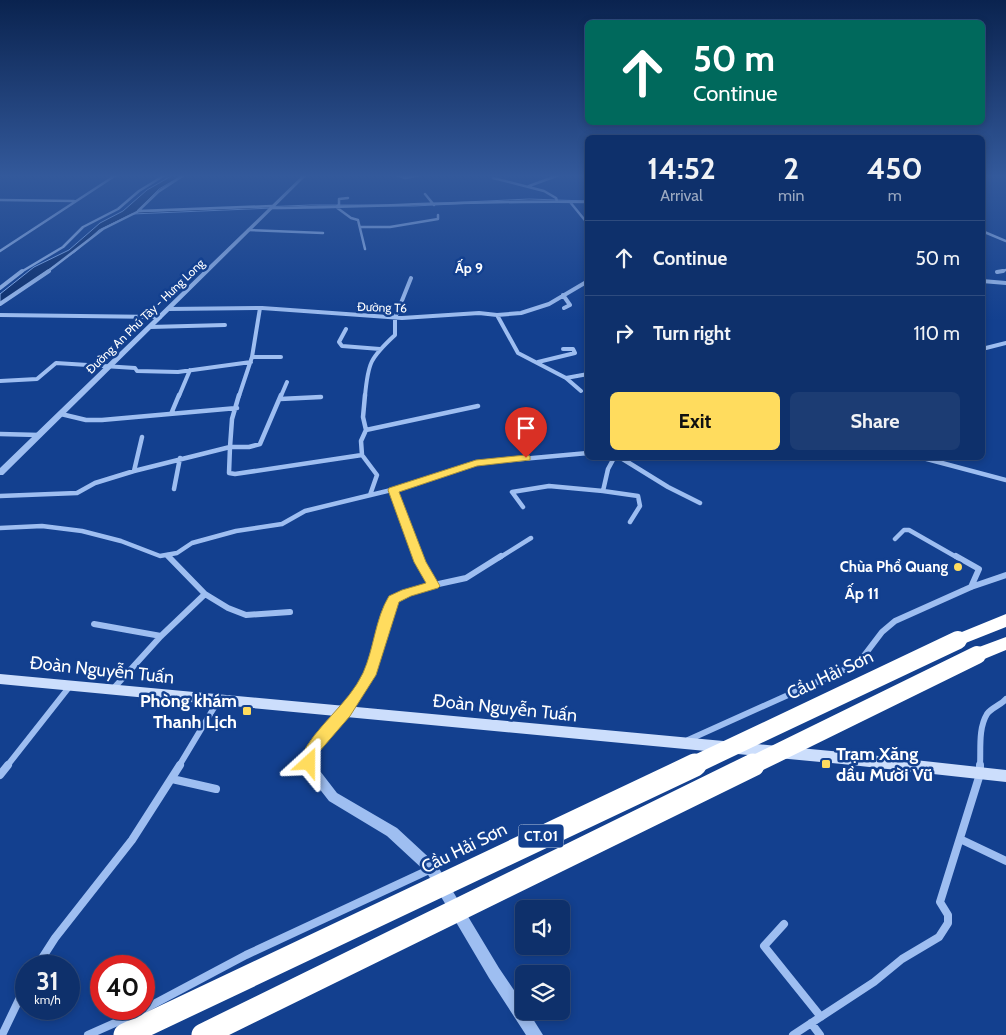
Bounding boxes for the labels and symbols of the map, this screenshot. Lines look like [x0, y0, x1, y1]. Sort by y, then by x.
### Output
street label: Đường An Phú Tây - Hưng Long [83, 255, 208, 377]
district label: Ấp 9 [455, 259, 483, 277]
street label: Đường T6 [357, 299, 407, 315]
pin [505, 407, 547, 458]
place label: Chùa Phổ Quang [840, 558, 948, 576]
marker: Chùa Phổ Quang [952, 561, 964, 573]
district label: Ấp 11 [845, 583, 879, 603]
street label: Cầu Hải Sơn [783, 645, 877, 705]
street label: Đoàn Nguyễn Tuấn [29, 651, 175, 689]
street label: Đoàn Nguyễn Tuấn [432, 689, 578, 727]
place label: Phòng khám Thanh Lịch [140, 690, 237, 733]
marker: Phòng khám Thanh Lịch [241, 705, 253, 717]
position arrow [282, 736, 334, 788]
place label: Trạm Xăng dầu Mười Vũ [836, 743, 933, 786]
marker: Trạm Xăng dầu Mười Vũ [820, 758, 832, 770]
street label: Cầu Hải Sơn [418, 818, 510, 878]
road number: CT.01 [518, 824, 564, 848]
speed limit sign: 40 [90, 955, 155, 1020]

